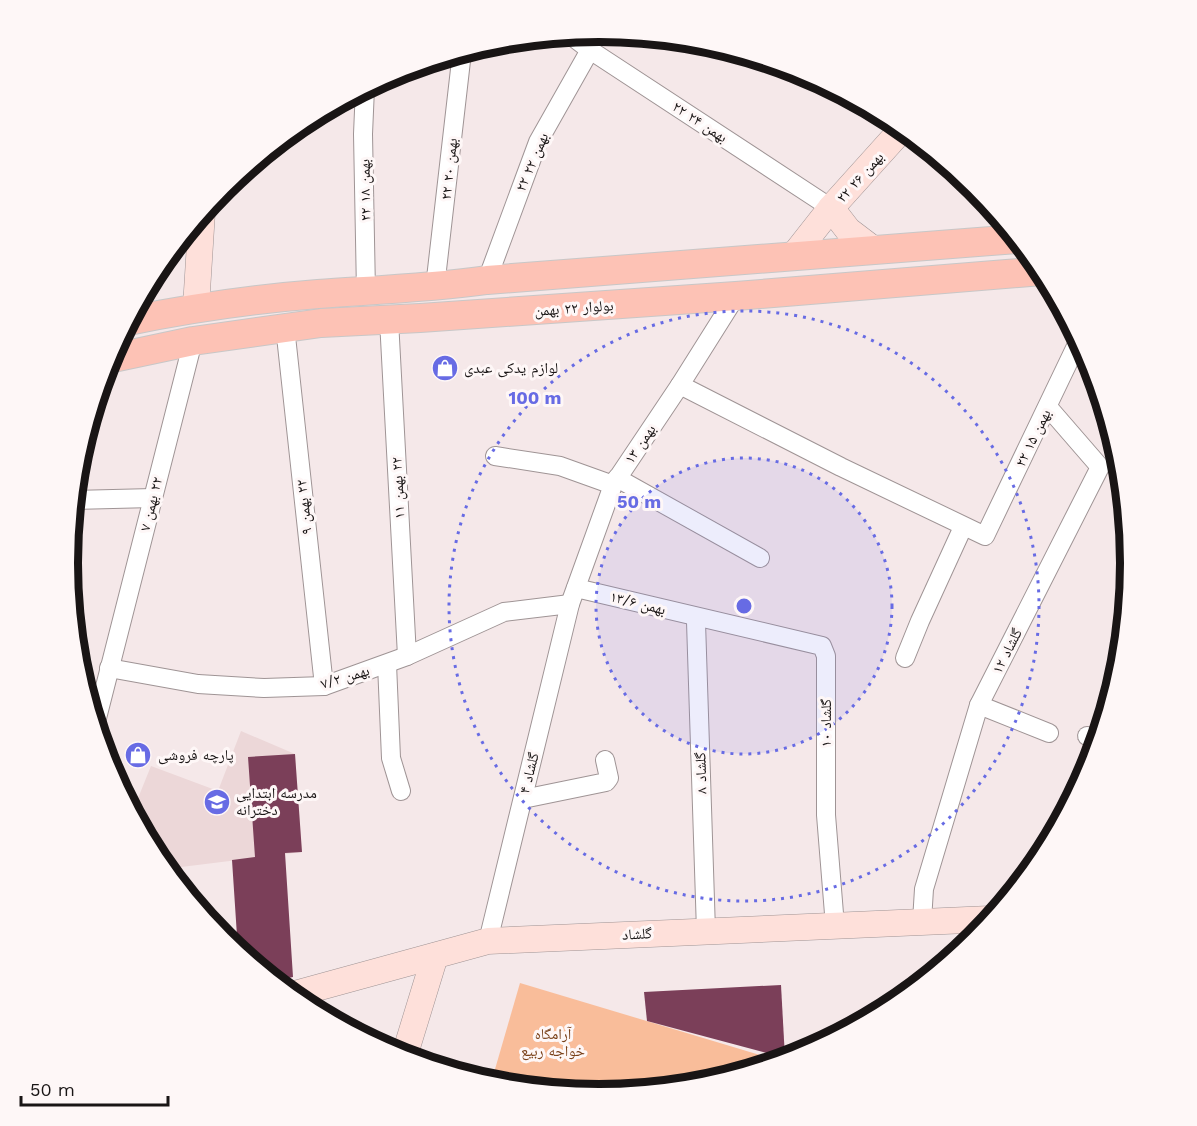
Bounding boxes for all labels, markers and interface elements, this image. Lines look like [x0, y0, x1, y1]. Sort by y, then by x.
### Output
street label: ۲۲ بهمن ۲۴ [669, 98, 731, 147]
street label: ۲۲ بهمن ۲۲ [512, 130, 553, 194]
street label: ۲۲ بهمن ۲۰ [437, 137, 462, 201]
street label: ۲۲ بهمن ۲۶ [833, 148, 888, 207]
street label: ۲۲ بهمن ۱۸ [355, 159, 376, 221]
street label: بولوار ۲۲ بهمن [534, 296, 614, 321]
shop icon: لوازم یدکی عبدی [430, 353, 460, 383]
place label: لوازم یدکی عبدی [464, 359, 558, 378]
text: 100 m [508, 387, 562, 408]
street label: ۲۲ بهمن ۱۵ [1011, 406, 1056, 470]
street label: بهمن ۱۳ [620, 421, 660, 468]
street label: ٢٢ بهمن ١١ [387, 456, 410, 519]
street label: ٢٢ بهمن ٧ [136, 475, 167, 533]
street label: ٢٢ بهمن ۹ [292, 478, 317, 535]
text: 50 m [617, 491, 661, 512]
street label: بهمن ۱۳/۶ [608, 587, 668, 620]
centre of rings [734, 596, 754, 616]
street label: گلشاد ۱۲ [988, 625, 1026, 677]
street label: بهمن ۷/۲ [318, 661, 372, 694]
street label: گلشاد ۱۰ [817, 698, 835, 747]
shop icon: پارچه فروشی [123, 740, 153, 770]
place label: پارچه فروشی [158, 746, 234, 765]
street label: گلشاد ۴ [515, 750, 543, 795]
street label: گلشاد ۸ [691, 751, 711, 794]
place label: مدرسه ابتدایی دخترانه [236, 784, 317, 819]
school or university icon: مدرسه ابتدایی دخترانه [202, 787, 232, 817]
street label: گلشاد [622, 924, 653, 944]
park label: آرامگاه خواجه ربیع [521, 1025, 585, 1061]
scale bar [21, 1069, 168, 1107]
text: 50 m [30, 1079, 75, 1100]

